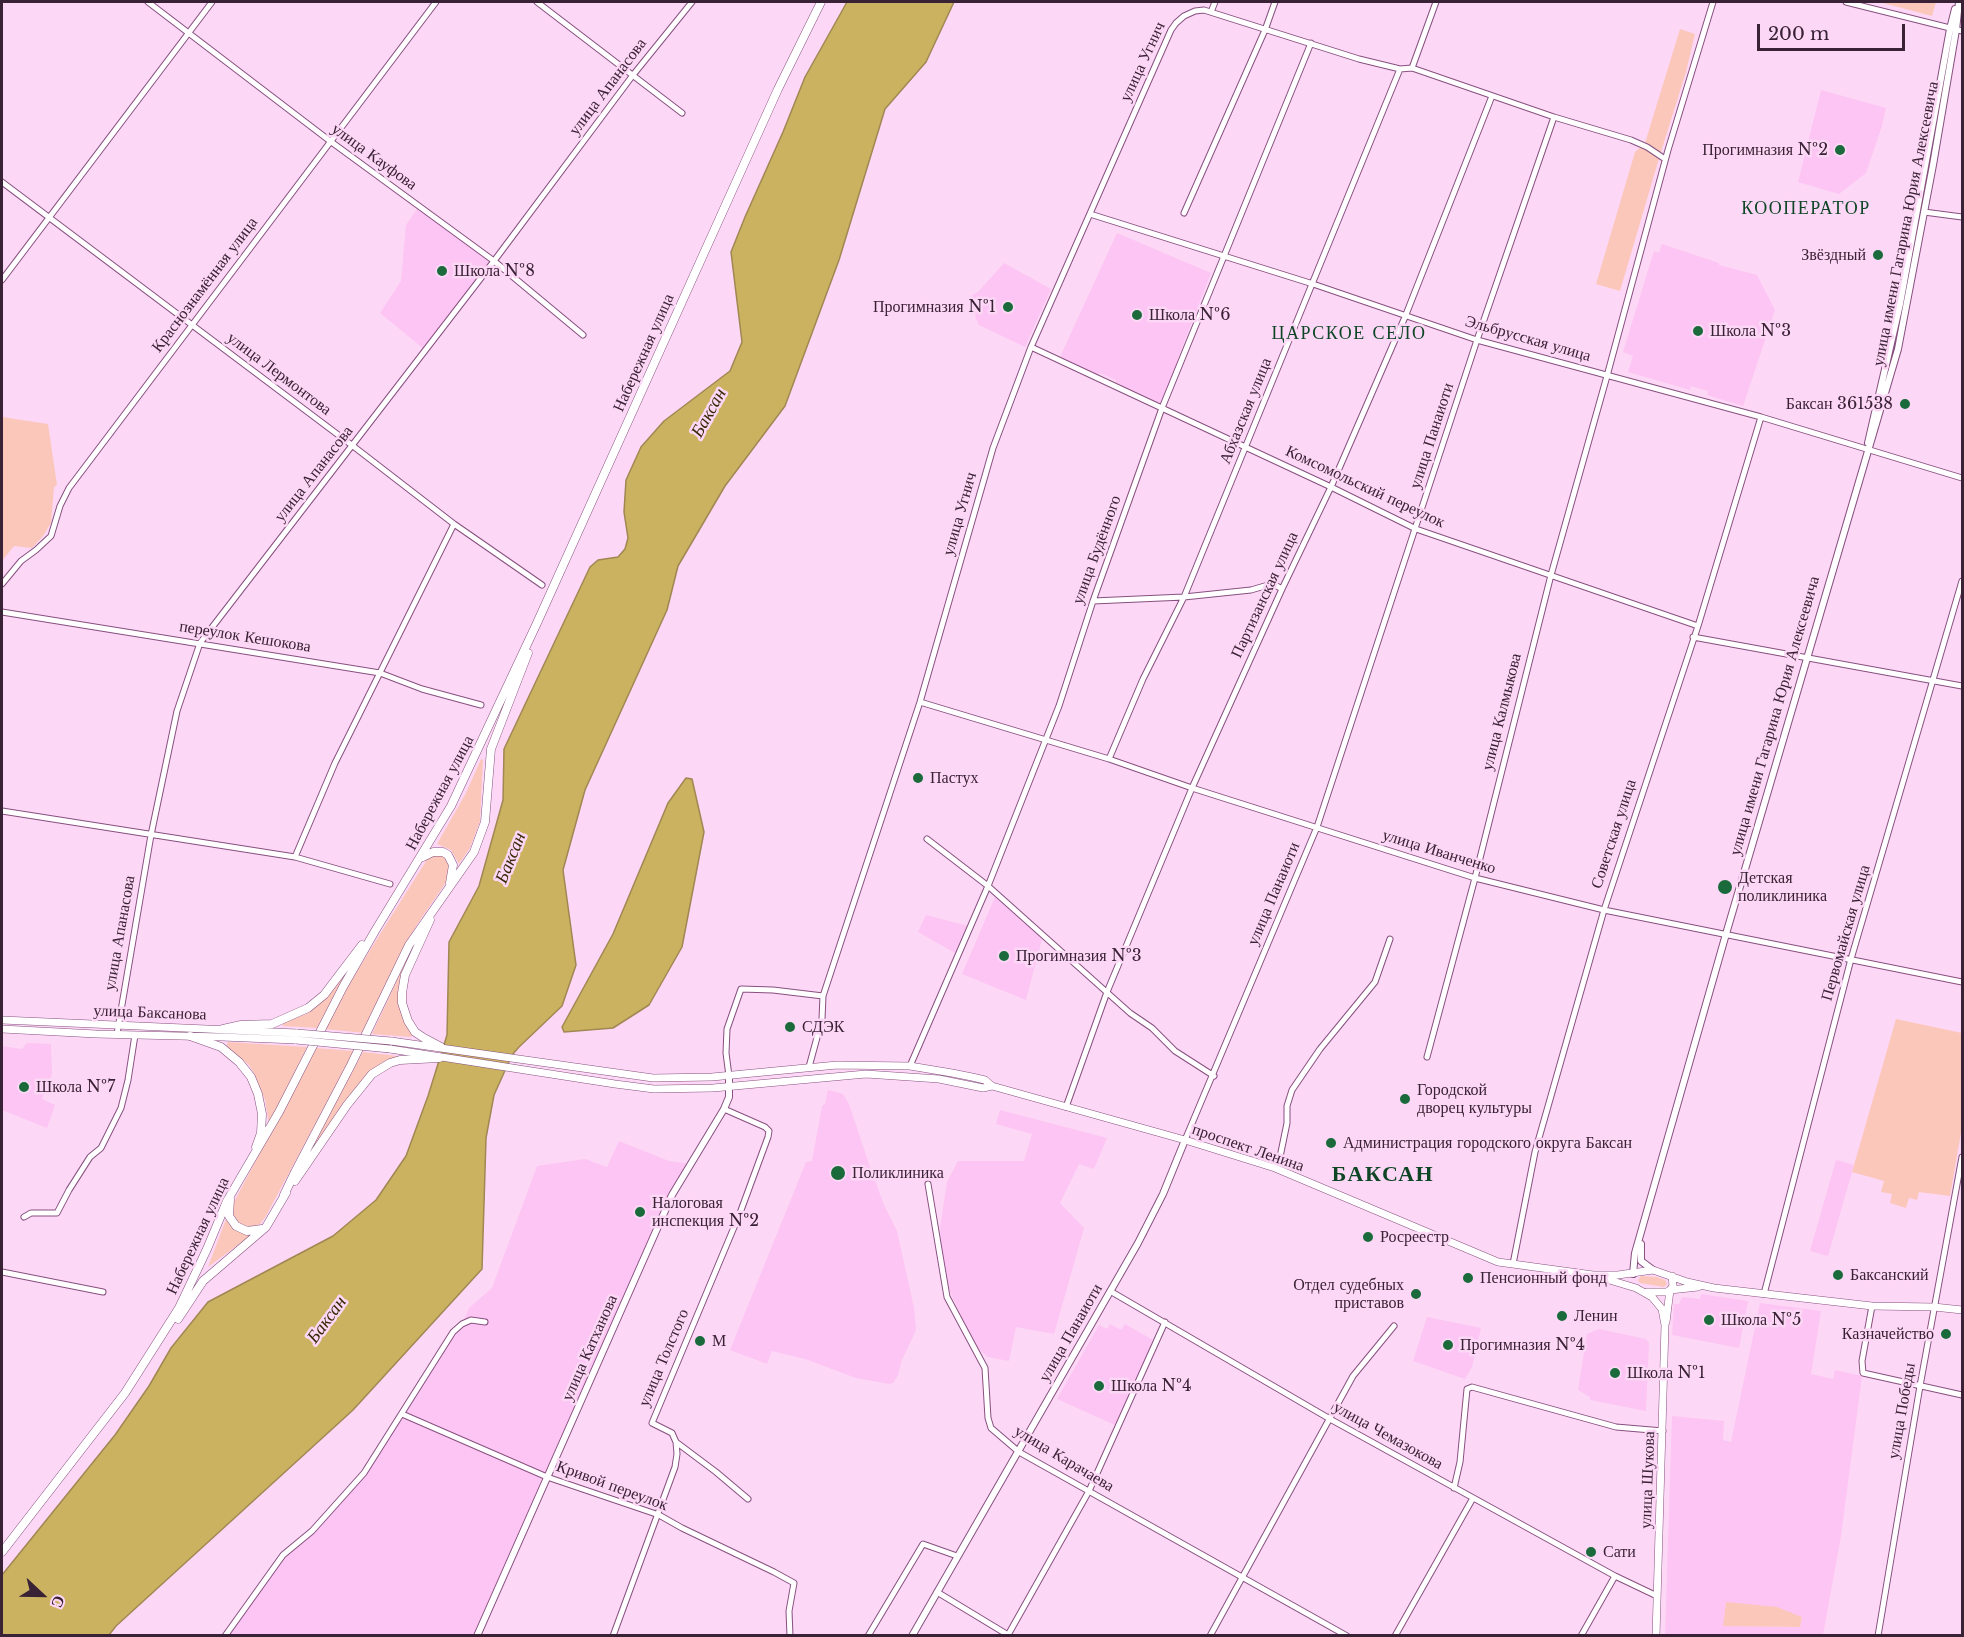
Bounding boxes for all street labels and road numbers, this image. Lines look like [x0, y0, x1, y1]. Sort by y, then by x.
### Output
street label: улица Угнич [1116, 19, 1170, 105]
street label: улица Апанасова [565, 35, 651, 139]
street label: улица имени Гагарина Юрия Алексеевича [1869, 80, 1943, 368]
street label: улица Кауфова [327, 119, 421, 195]
street label: Краснознамённая улица [148, 214, 262, 356]
street label: Набережная улица [609, 291, 679, 415]
street label: Эльбрусская улица [1463, 312, 1593, 366]
street label: улица Лермонтова [223, 329, 335, 419]
street label: Абхазская улица [1216, 355, 1276, 467]
street label: улица Панаиоти [1406, 381, 1458, 491]
street label: улица Апанасова [271, 422, 357, 526]
street label: Комсомольский переулок [1282, 442, 1448, 532]
street label: улица Угнич [939, 470, 981, 558]
street label: улица Будённого [1068, 493, 1126, 607]
street label: Партизанская улица [1227, 529, 1303, 661]
street label: улица имени Гагарина Юрия Алексеевича [1726, 574, 1824, 858]
street label: переулок Кешокова [178, 617, 312, 657]
street label: улица Калмыкова [1478, 651, 1526, 773]
street label: Набережная улица [402, 732, 478, 854]
street label: Советская улица [1587, 777, 1641, 891]
street label: улица Иванченко [1380, 826, 1498, 878]
street label: улица Панаиоти [1244, 839, 1304, 949]
street label: Первомайская улица [1817, 863, 1875, 1003]
street label: улица Апанасова [100, 874, 140, 992]
street label: улица Баксанова [93, 1001, 207, 1025]
street label: проспект Ленина [1189, 1120, 1307, 1176]
street label: Набережная улица [162, 1174, 234, 1298]
street label: улица Панаиоти [1035, 1280, 1107, 1386]
street label: улица Катханова [558, 1292, 622, 1404]
street label: улица Толстого [635, 1306, 693, 1410]
street label: улица Победы [1884, 1361, 1920, 1461]
street label: улица Чемазокова [1330, 1398, 1446, 1474]
street label: улица Карачаева [1011, 1422, 1117, 1496]
street label: улица Шукова [1637, 1431, 1659, 1529]
street label: Кривой переулок [554, 1457, 670, 1515]

